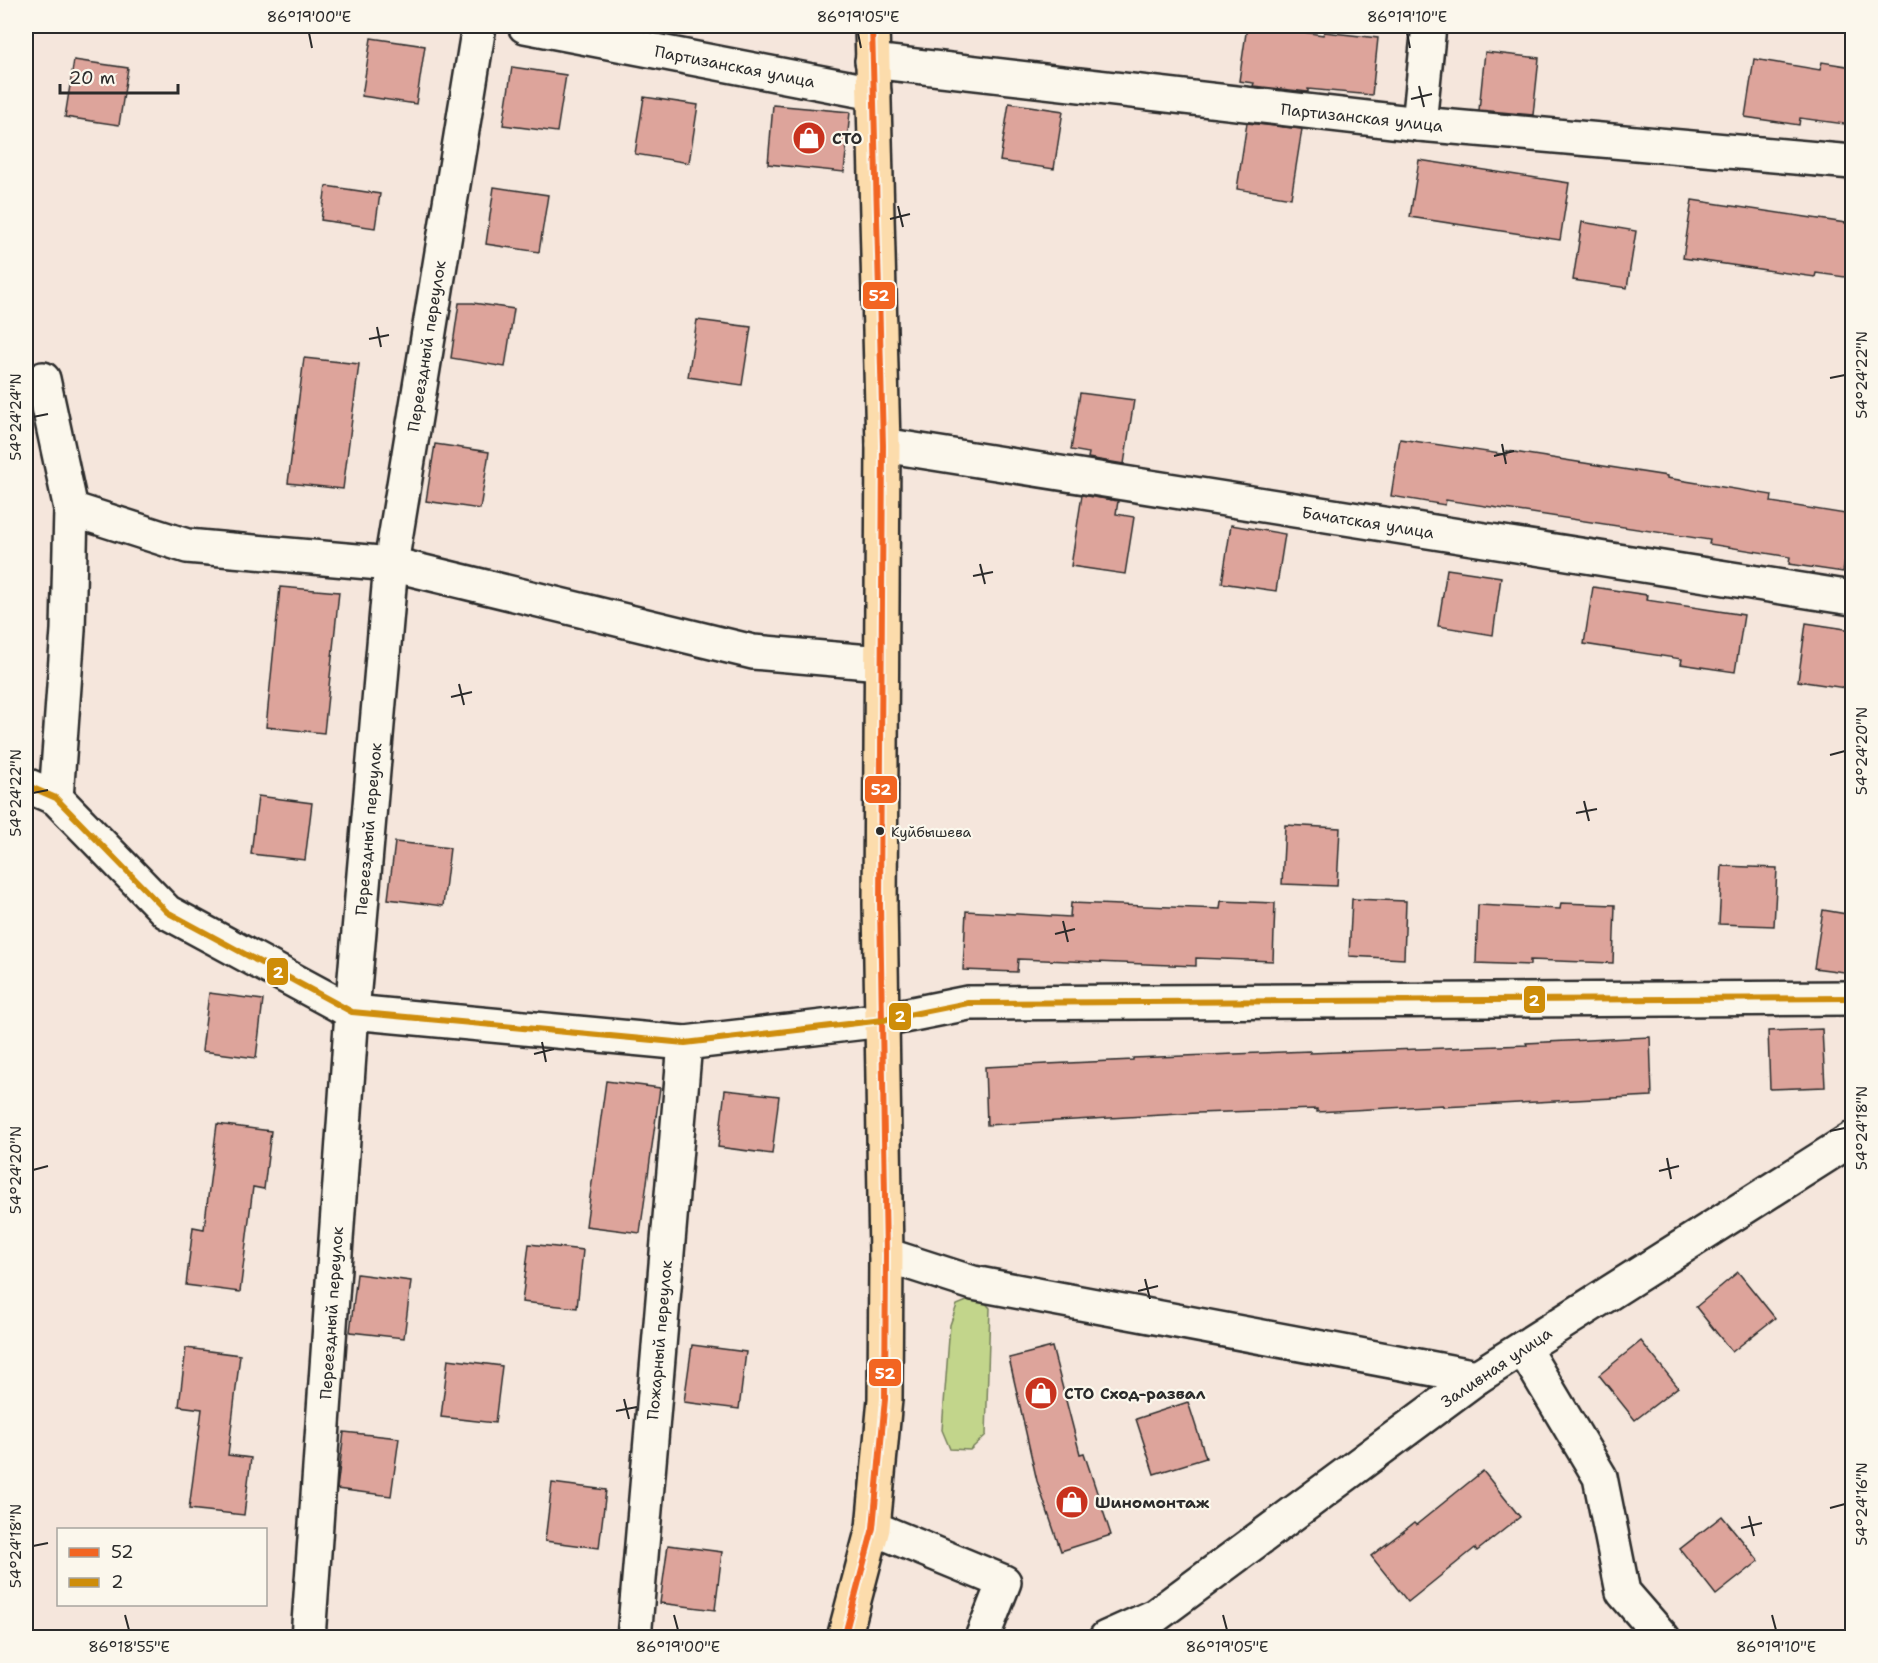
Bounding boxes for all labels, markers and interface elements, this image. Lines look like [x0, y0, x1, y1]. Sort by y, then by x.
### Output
text: 86°19'00"E [267, 7, 351, 27]
text: 86°19'05"E [817, 7, 899, 27]
text: 86°19'10"E [1367, 7, 1447, 27]
street label: Партизанская улица [653, 41, 817, 92]
scale bar [60, 57, 178, 95]
text: 20 m [69, 66, 115, 90]
street label: Партизанская улица [1280, 99, 1444, 136]
shop icon: СТО [791, 120, 827, 156]
place label: СТО [832, 128, 863, 149]
street label: Переездный переулок [403, 258, 450, 433]
line badge: 52 [862, 281, 896, 310]
text: 52 [869, 285, 889, 306]
text: 54°24'22"N [1852, 331, 1872, 419]
text: 54°24'24"N [6, 373, 26, 461]
street label: Бачатская улица [1300, 502, 1436, 543]
text: 54°24'20"N [1852, 707, 1872, 795]
street label: Переездный переулок [350, 741, 387, 916]
text: 54°24'22"N [6, 749, 26, 837]
line badge: 52 [864, 775, 898, 804]
text: 52 [871, 779, 891, 800]
place label: Куйбышева [891, 823, 972, 841]
marker: Куйбышева [874, 825, 886, 837]
line badge: 2 [266, 957, 289, 986]
text: 2 [272, 962, 284, 983]
line badge: 2 [1523, 985, 1546, 1014]
text: 2 [1528, 990, 1540, 1011]
line badge: 2 [888, 1002, 912, 1031]
text: 2 [894, 1006, 906, 1027]
text: 54°24'18"N [1852, 1086, 1872, 1170]
text: 54°24'20"N [6, 1126, 26, 1214]
street label: Переездный переулок [315, 1225, 348, 1400]
street label: Пожарный переулок [642, 1259, 677, 1421]
street label: Заливная улица [1437, 1323, 1556, 1412]
line badge: 52 [868, 1358, 902, 1387]
text: 52 [875, 1363, 895, 1384]
shop icon: СТО Сход-развал [1023, 1375, 1059, 1411]
place label: СТО Сход-развал [1064, 1383, 1206, 1404]
text: 54°24'16"N [1852, 1462, 1872, 1546]
shop icon: Шиномонтаж [1054, 1484, 1090, 1520]
place label: Шиномонтаж [1095, 1492, 1210, 1513]
text: 54°24'18"N [6, 1504, 26, 1588]
legend [57, 1528, 267, 1606]
text: 52 [111, 1540, 134, 1564]
text: 2 [111, 1570, 124, 1594]
text: 86°18'55"E [88, 1637, 170, 1657]
text: 86°19'00"E [636, 1637, 720, 1657]
text: 86°19'05"E [1186, 1637, 1268, 1657]
text: 86°19'10"E [1736, 1637, 1816, 1657]

